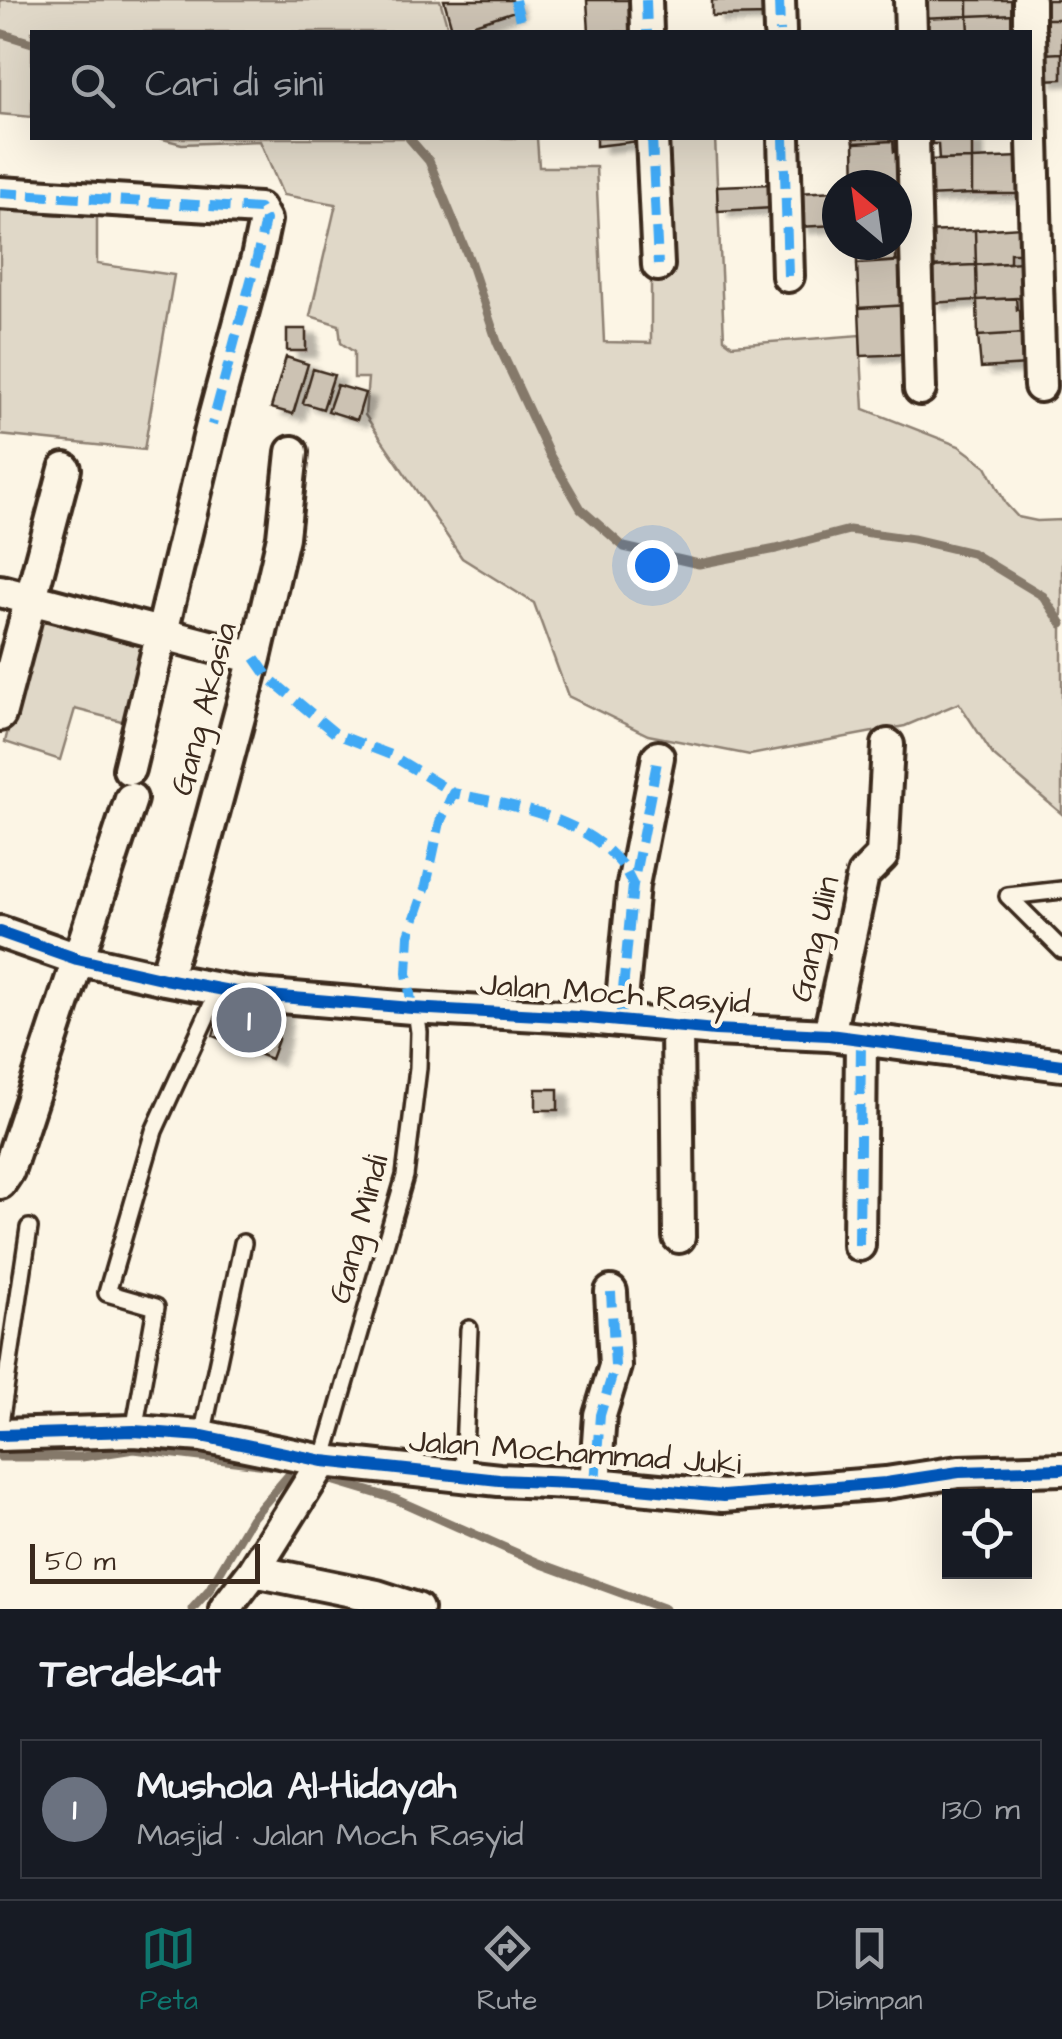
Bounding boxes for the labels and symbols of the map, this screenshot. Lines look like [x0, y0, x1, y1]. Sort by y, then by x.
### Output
north arrow [822, 170, 912, 260]
your location [627, 540, 678, 591]
street label: Gang Akasia [159, 618, 249, 800]
street label: Gang Ulin [779, 872, 851, 1006]
street label: Jalan Moch Rasyid [478, 962, 752, 1026]
pin: 1 [216, 982, 282, 1058]
street label: Gang Mindi [318, 1149, 400, 1308]
street label: Jalan Mochammad Juki [407, 1419, 743, 1487]
scale bar [30, 1539, 260, 1584]

